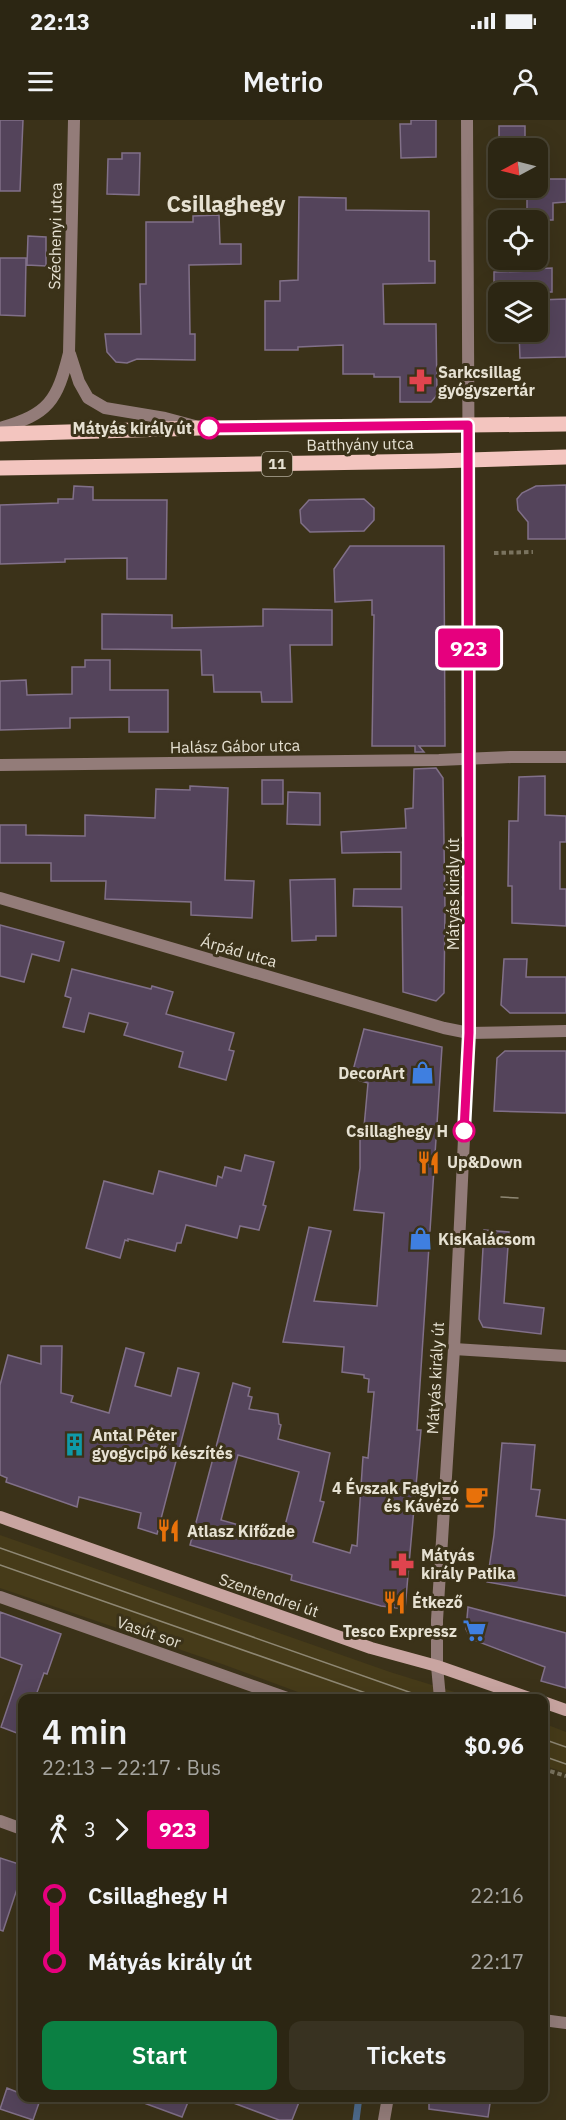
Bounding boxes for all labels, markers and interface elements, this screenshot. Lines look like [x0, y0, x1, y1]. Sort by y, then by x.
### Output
text: 22:13 [30, 7, 90, 36]
text: Metrio [243, 64, 323, 99]
icon: menu [24, 65, 57, 98]
icon: person [509, 65, 542, 98]
north arrow [488, 138, 548, 198]
map controls [488, 138, 548, 342]
street label: Széchenyi utca [44, 182, 66, 290]
district label: Csillaghegy [167, 189, 286, 218]
button: locate [488, 210, 548, 270]
button: layers [488, 282, 548, 342]
place label: Sarkcsillag gyógyszertár [438, 362, 535, 400]
pharmacy icon: Sarkcsillag gyógyszertár [407, 368, 433, 394]
marker: Mátyás király út [198, 417, 220, 439]
place label: Mátyás király út [73, 418, 192, 438]
street label: Batthyány utca [306, 433, 414, 455]
road number: 11 [262, 452, 292, 476]
line badge: 923 [434, 628, 504, 668]
text: 923 [450, 634, 488, 662]
street label: Halász Gábor utca [170, 735, 301, 757]
street label: Mátyás király út [443, 838, 463, 950]
street label: Árpád utca [199, 930, 280, 972]
shop icon: DecorArt [410, 1060, 436, 1086]
place label: DecorArt [338, 1063, 405, 1083]
marker: Csillaghegy H [453, 1120, 475, 1142]
place label: Csillaghegy H [346, 1121, 448, 1141]
restaurant icon: Up&Down [416, 1149, 442, 1175]
place label: Up&Down [447, 1152, 522, 1172]
shop icon: KisKalácsom [407, 1226, 433, 1252]
place label: KisKalácsom [438, 1229, 535, 1249]
street label: Mátyás király út [422, 1321, 448, 1435]
place label: Antal Péter gyogycipő készítés [92, 1425, 233, 1463]
building icon: Antal Péter gyogycipő készítés [61, 1431, 87, 1457]
place label: 4 Évszak Fagyizó és Kávézó [332, 1477, 459, 1516]
cafe icon: 4 Évszak Fagyizó és Kávézó [464, 1484, 490, 1510]
restaurant icon: Atlasz Kifőzde [156, 1518, 182, 1544]
place label: Atlasz Kifőzde [187, 1521, 295, 1541]
place label: Mátyás király Patika [421, 1545, 516, 1583]
pharmacy icon: Mátyás király Patika [390, 1551, 416, 1577]
street label: Szentendrei út [216, 1569, 322, 1621]
restaurant icon: Étkező [381, 1589, 407, 1615]
place label: Étkező [412, 1591, 463, 1612]
street label: Vasút sor [114, 1612, 184, 1652]
supermarket icon: Tesco Expressz [462, 1618, 488, 1644]
place label: Tesco Expressz [343, 1621, 457, 1641]
text: 4 min [42, 1710, 127, 1753]
text: $0.96 [464, 1731, 524, 1760]
text: 22:13 – 22:17 · Bus [42, 1754, 221, 1781]
icon: walk [42, 1813, 75, 1846]
icon: forward [105, 1813, 138, 1846]
text: 923 [159, 1815, 197, 1843]
text: 3 [84, 1816, 96, 1843]
text: Csillaghegy H [88, 1881, 228, 1910]
text: 22:16 [470, 1882, 524, 1909]
text: Mátyás király út [88, 1947, 252, 1976]
text: 22:17 [470, 1948, 524, 1975]
button: Start [42, 2021, 277, 2090]
button: Tickets [289, 2021, 524, 2090]

